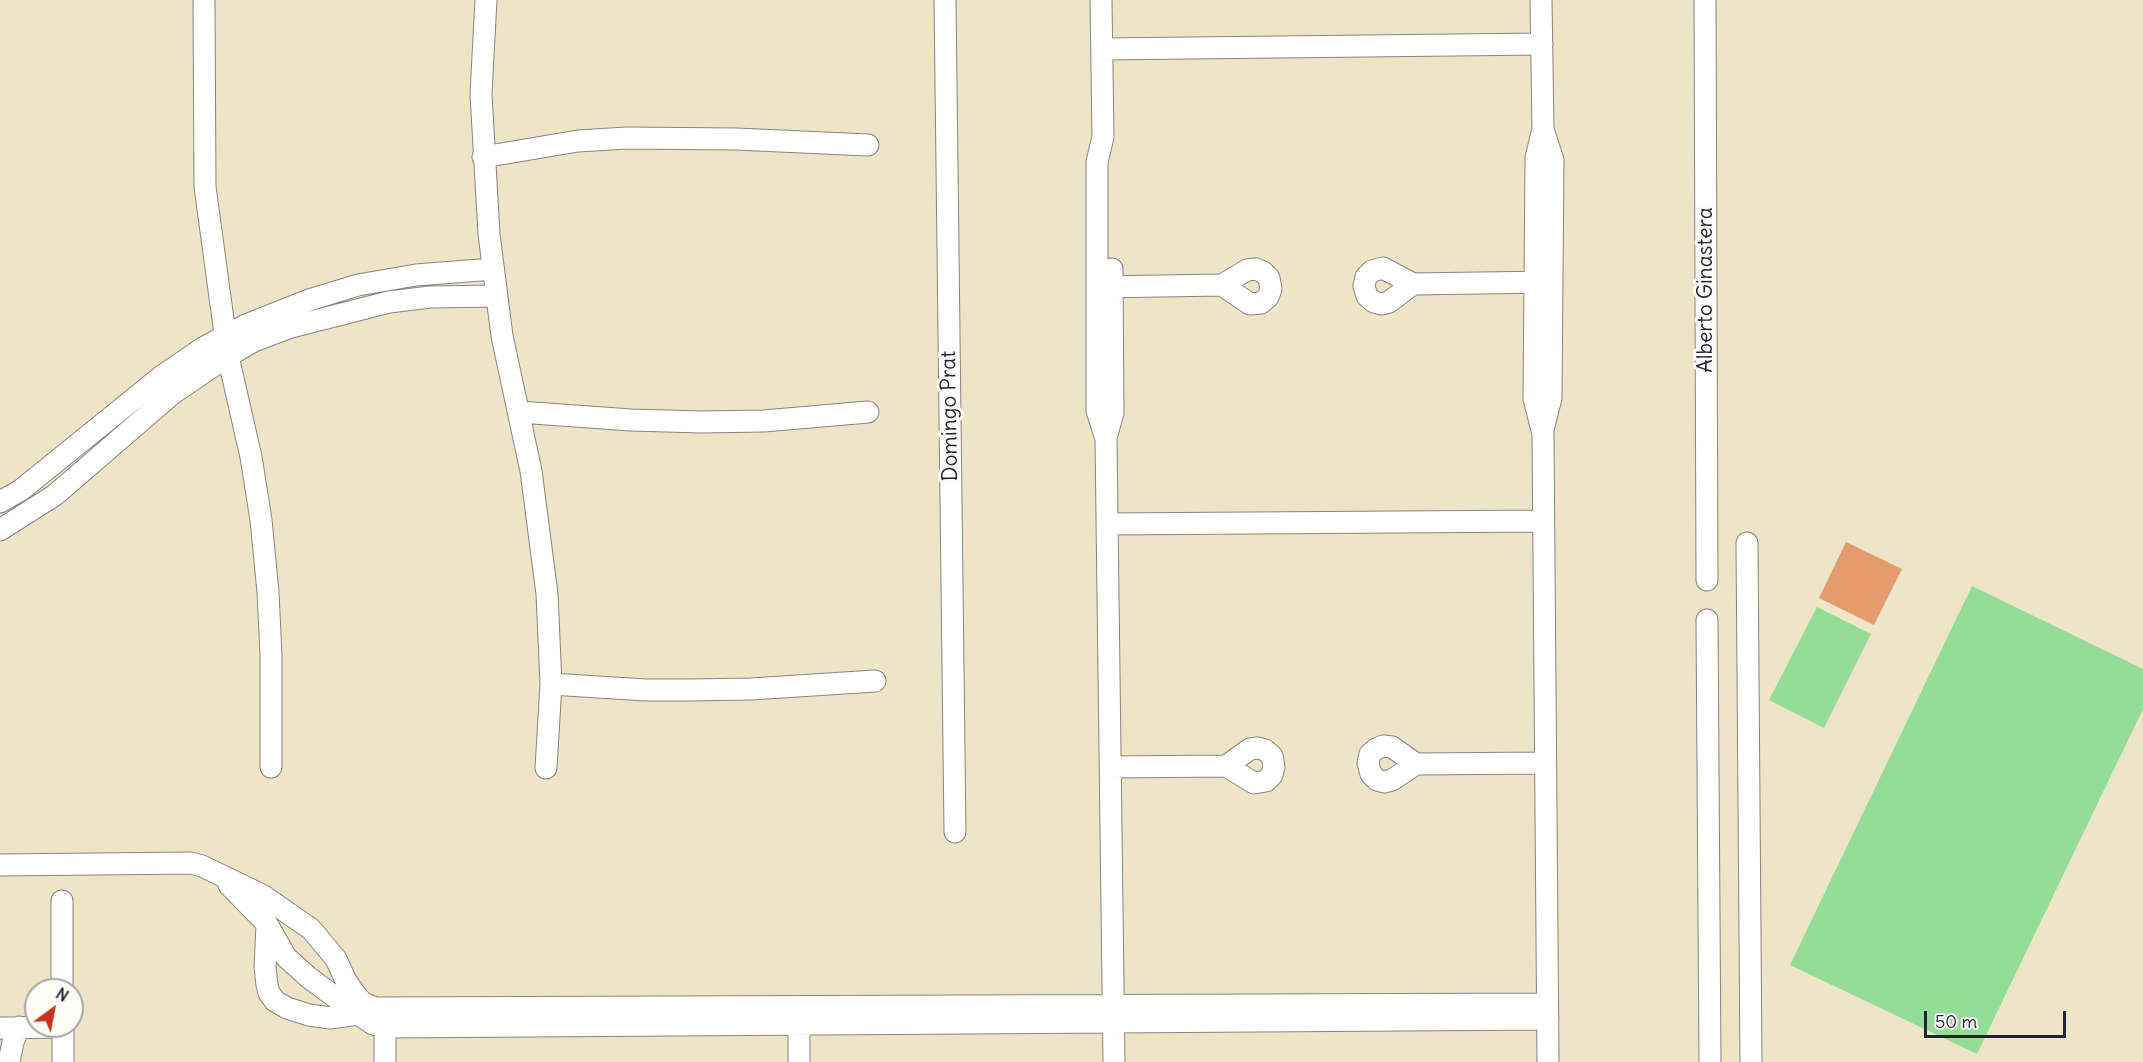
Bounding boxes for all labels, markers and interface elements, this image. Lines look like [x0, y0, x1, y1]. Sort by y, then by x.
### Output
street label: Alberto Ginastera [1693, 207, 1719, 373]
street label: Domingo Prat [936, 351, 964, 481]
north arrow [24, 978, 84, 1038]
text: N [52, 983, 72, 1006]
scale bar [1927, 999, 2070, 1037]
text: 50 m [1935, 1010, 1977, 1033]

